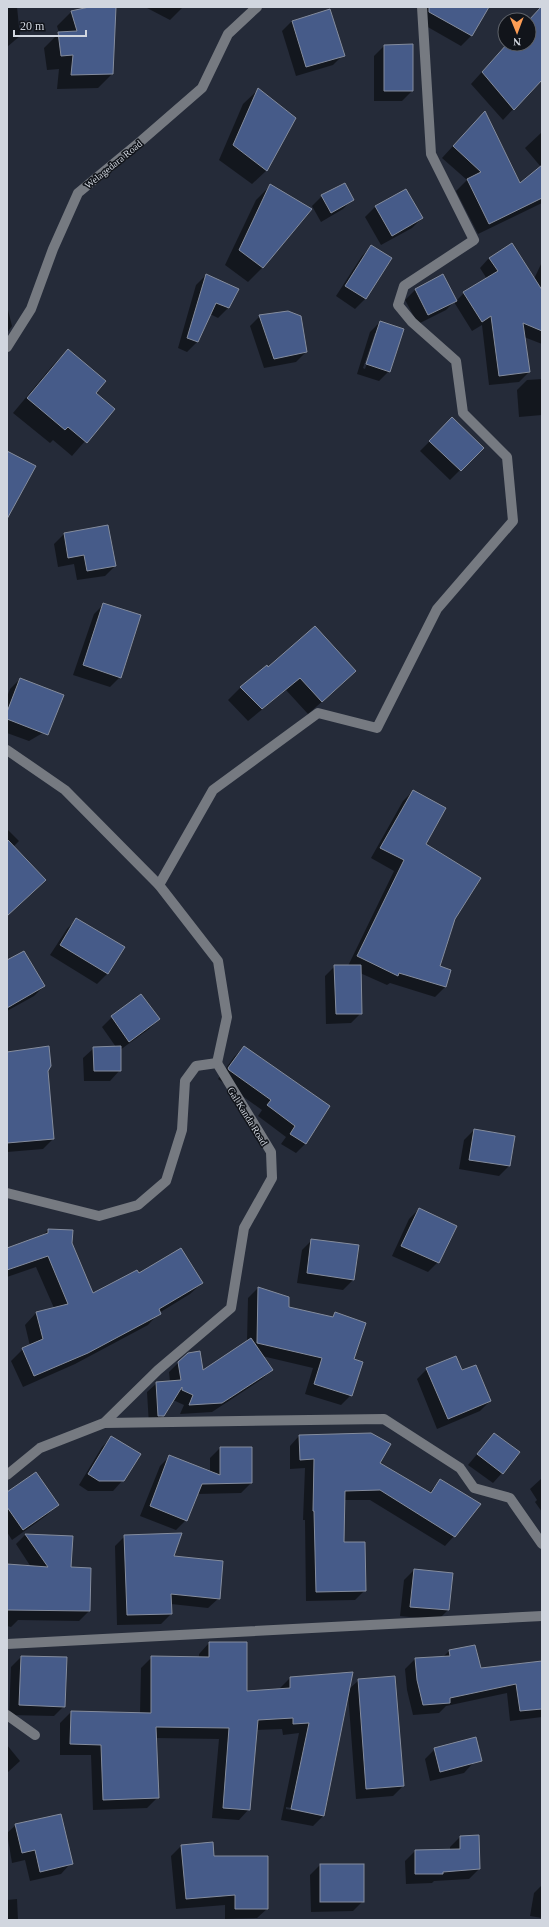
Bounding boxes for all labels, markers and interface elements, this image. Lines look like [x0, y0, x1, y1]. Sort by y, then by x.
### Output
scale bar [14, 12, 86, 38]
north arrow [497, 12, 537, 52]
text: 20 m [20, 19, 45, 33]
text: N [513, 36, 521, 48]
street label: Welagedara Road [82, 138, 144, 191]
street label: Gal Kanda Road [225, 1085, 270, 1147]

